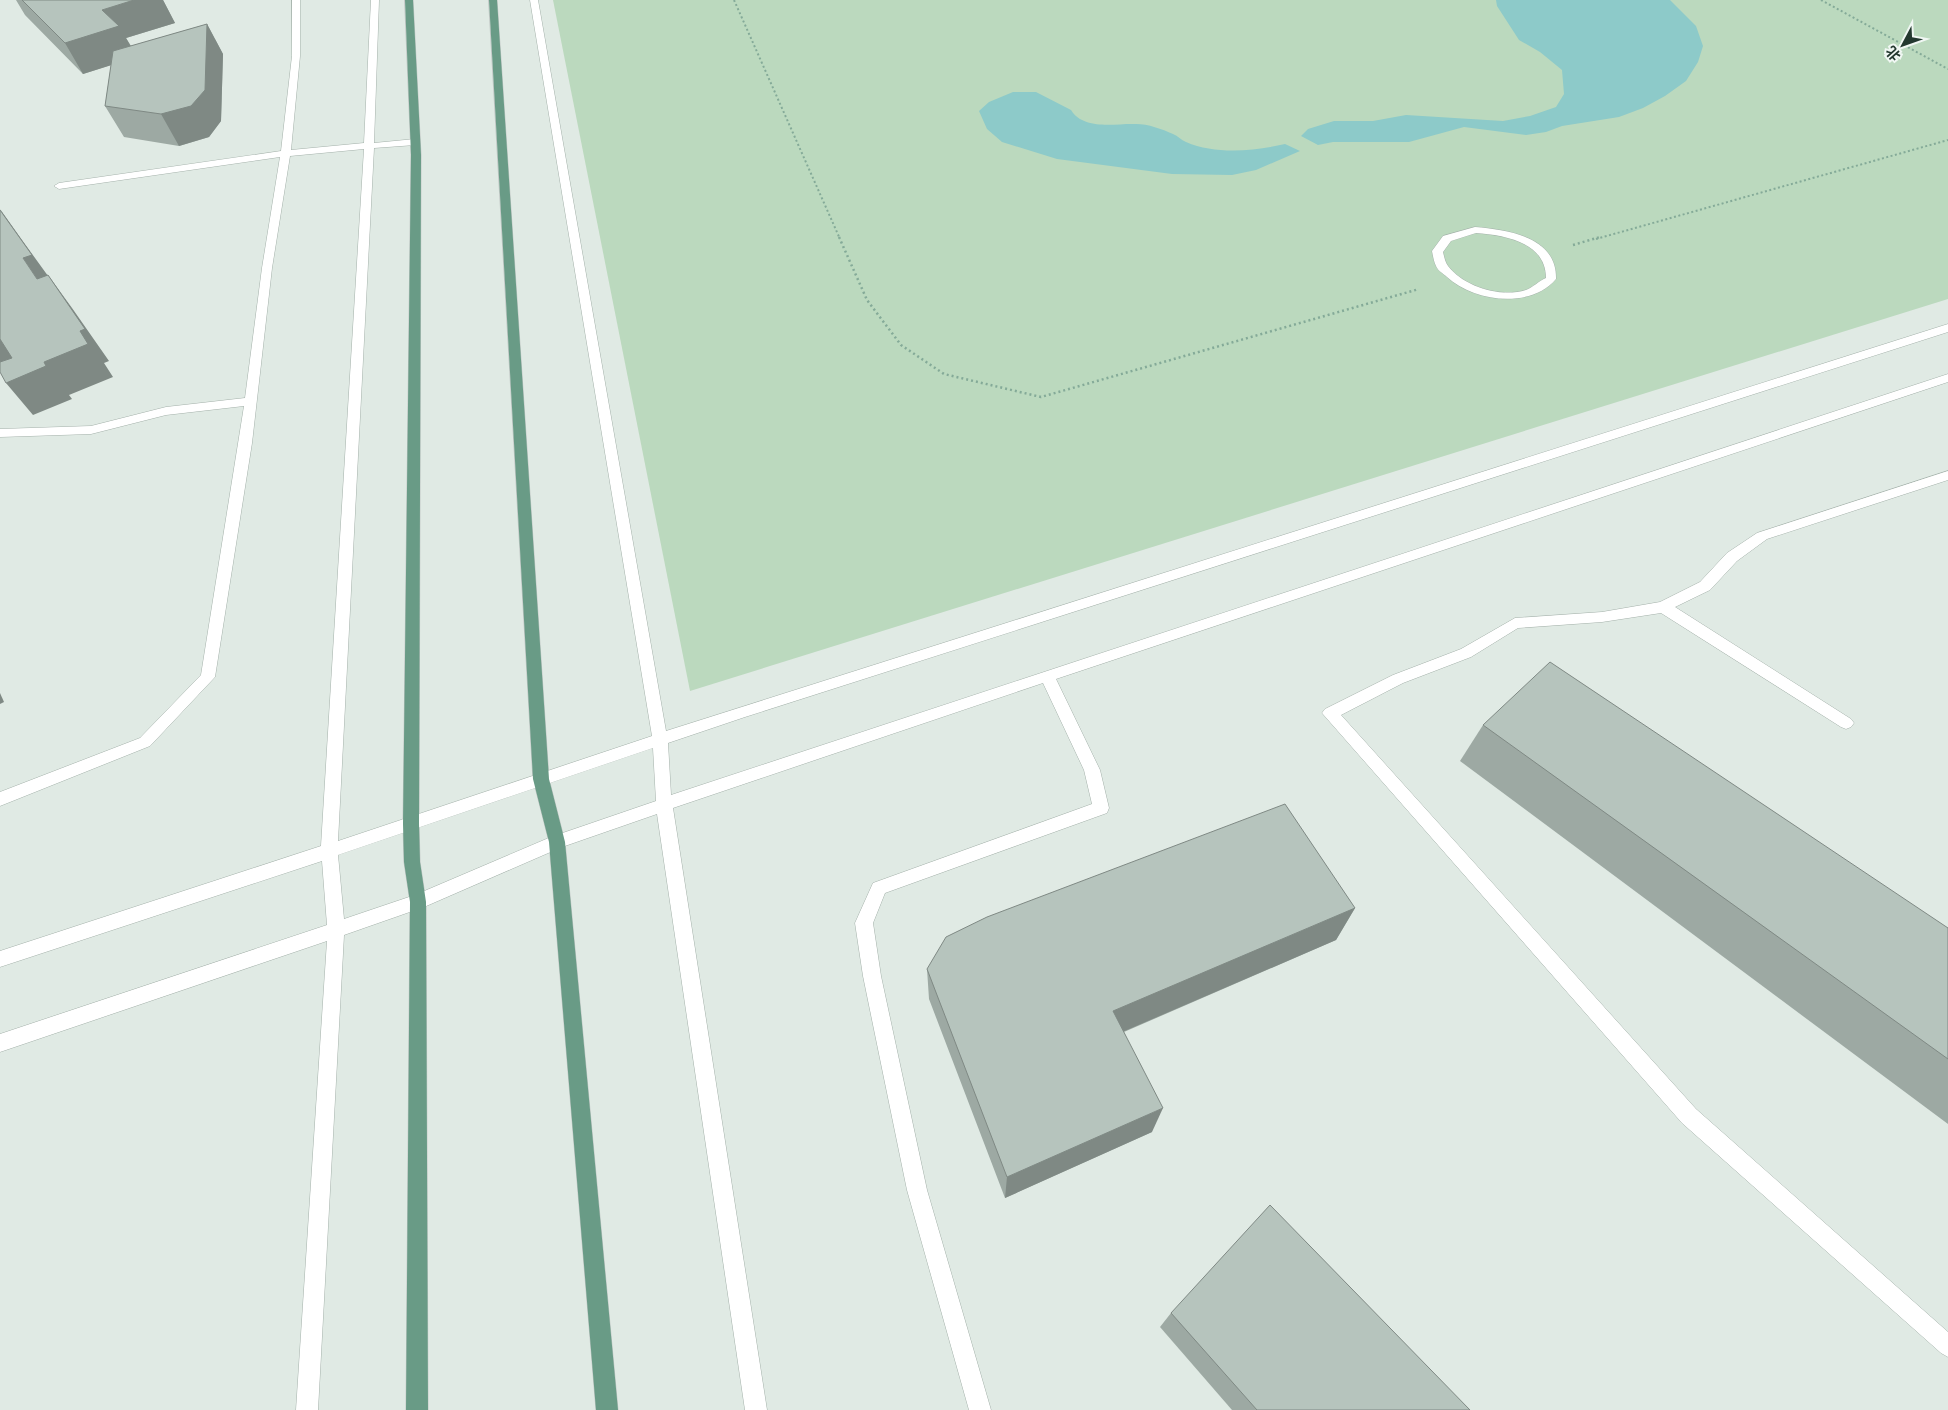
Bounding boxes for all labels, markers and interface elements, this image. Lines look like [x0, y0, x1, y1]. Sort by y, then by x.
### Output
north arrow [1878, 20, 1928, 70]
text: 北 [1883, 42, 1905, 64]

